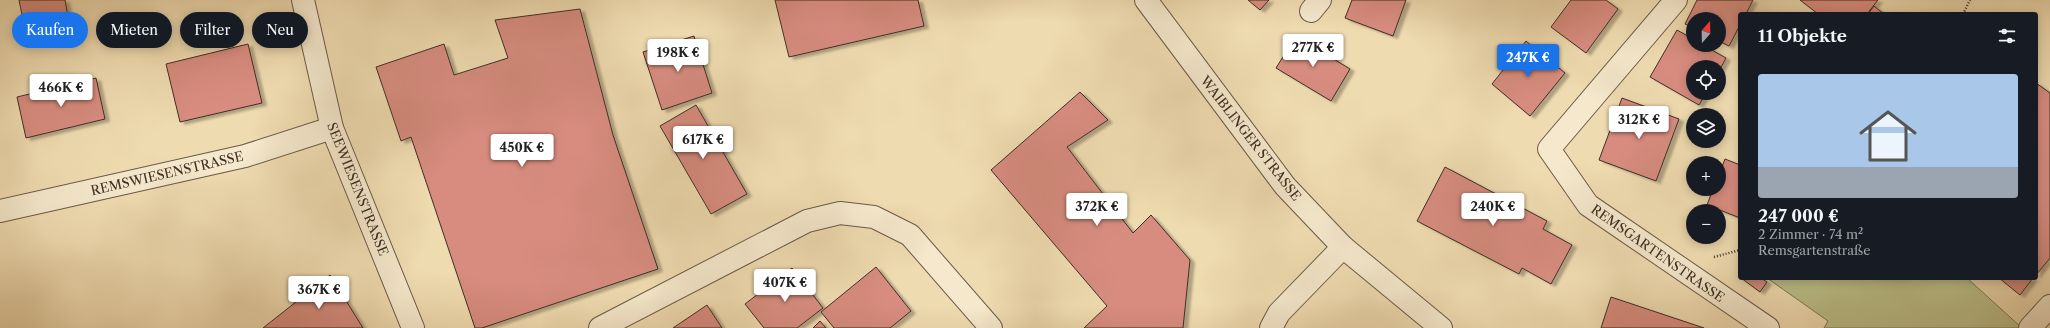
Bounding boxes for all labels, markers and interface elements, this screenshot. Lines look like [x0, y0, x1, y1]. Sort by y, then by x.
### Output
chip: Kaufen [12, 12, 88, 48]
chip: Mieten [96, 12, 172, 48]
chip: Filter [180, 12, 244, 48]
chip: Neu [252, 12, 308, 48]
north arrow [1686, 12, 1726, 52]
map controls [1686, 12, 1726, 244]
icon: filters [1996, 25, 2018, 47]
text: 11 Objekte [1758, 26, 1847, 46]
pin: 277K € [1280, 34, 1346, 68]
pin: 198K € [645, 39, 711, 73]
text: 277K € [1292, 39, 1334, 55]
text: 198K € [656, 44, 700, 60]
pin: 247K € [1495, 44, 1561, 78]
text: 247K € [1506, 49, 1550, 65]
button: locate [1686, 60, 1726, 100]
street label: WAIBLINGER STRASSE [1197, 72, 1305, 204]
pin: 466K € [28, 74, 94, 108]
text: 466K € [39, 79, 83, 95]
icon: home [1852, 100, 1924, 172]
pin: 312K € [1606, 106, 1672, 140]
button: layers [1686, 108, 1726, 148]
text: 312K € [1618, 111, 1660, 127]
street label: SEEWIESENSTRASSE [324, 120, 392, 258]
pin: 617K € [670, 126, 736, 160]
text: 617K € [682, 131, 724, 147]
pin: 450K € [489, 134, 555, 168]
text: 450K € [500, 139, 544, 155]
street label: REMSWIESENSTRASSE [89, 148, 245, 198]
button: + [1686, 156, 1726, 196]
pin: 372K € [1064, 193, 1130, 227]
pin: 240K € [1460, 193, 1526, 227]
text: 372K € [1075, 198, 1119, 214]
text: 240K € [1470, 198, 1516, 214]
street label: REMSGARTENSTRASSE [1588, 201, 1728, 305]
button: − [1686, 204, 1726, 244]
text: 247 000 € [1758, 206, 1839, 226]
text: 2 Zimmer · 74 m² [1758, 226, 1863, 242]
text: Remsgartenstraße [1758, 242, 1870, 258]
pin: 407K € [752, 269, 818, 303]
text: 407K € [763, 274, 807, 290]
pin: 367K € [286, 276, 352, 310]
text: 367K € [297, 281, 341, 297]

